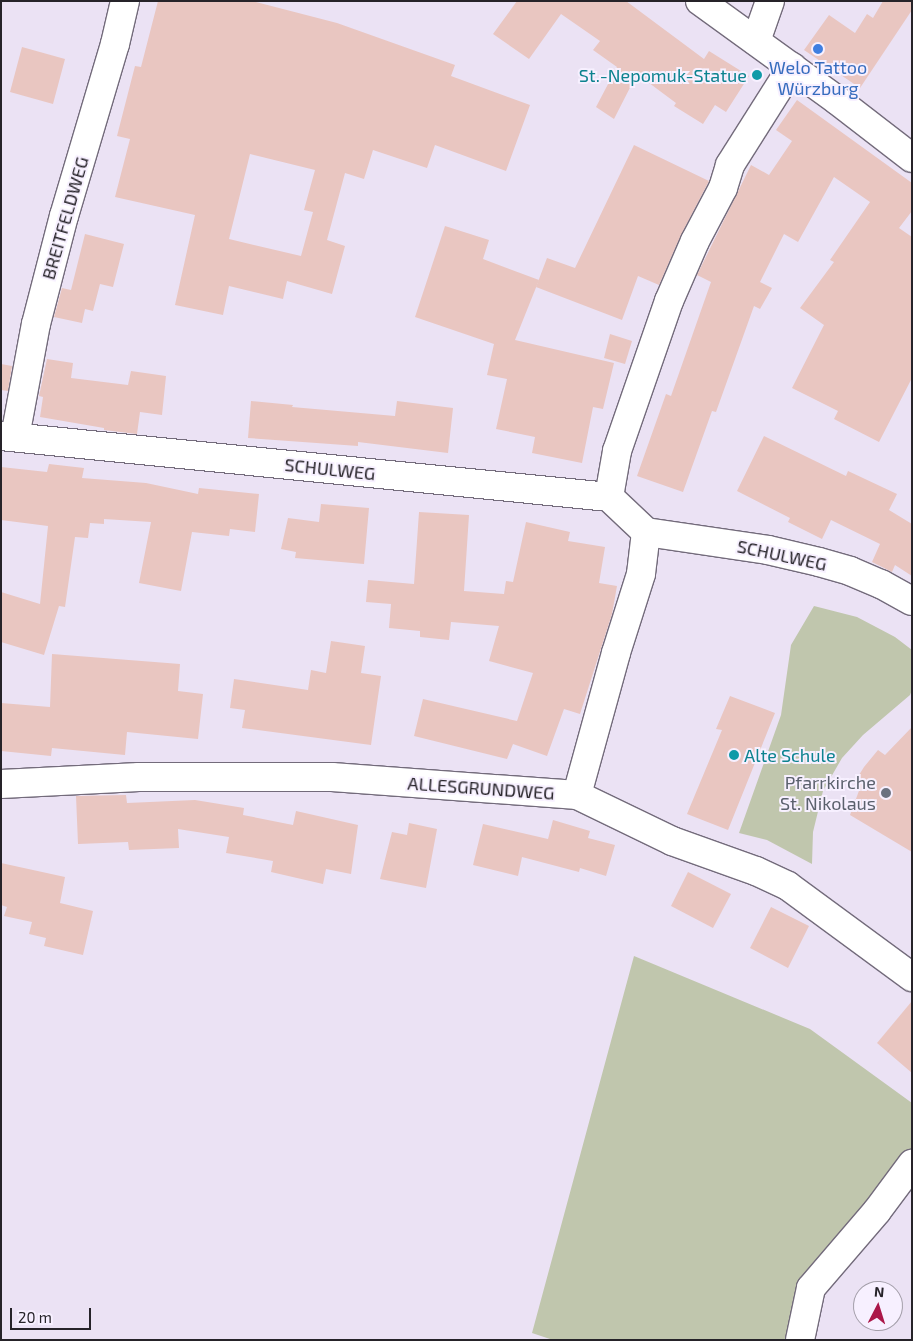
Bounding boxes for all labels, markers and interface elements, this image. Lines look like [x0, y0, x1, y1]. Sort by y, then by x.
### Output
marker: Welo Tattoo Würzburg [812, 43, 824, 55]
place label: Welo Tattoo Würzburg [769, 57, 867, 100]
place label: St.-Nepomuk-Statue [579, 64, 747, 86]
marker: St.-Nepomuk-Statue [751, 69, 763, 81]
street label: BREITFELDWEG [37, 154, 93, 282]
street label: SCHULWEG [284, 453, 376, 485]
street label: SCHULWEG [735, 535, 829, 575]
place label: Alte Schule [744, 744, 836, 766]
marker: Alte Schule [728, 749, 740, 761]
street label: ALLESGRUNDWEG [407, 772, 555, 804]
place label: Pfarrkirche St. Nikolaus [780, 772, 876, 814]
marker: Pfarrkirche St. Nikolaus [880, 787, 892, 799]
north arrow [853, 1281, 903, 1331]
text: N [873, 1283, 885, 1300]
scale bar [12, 1298, 94, 1330]
text: 20 m [18, 1308, 52, 1326]

